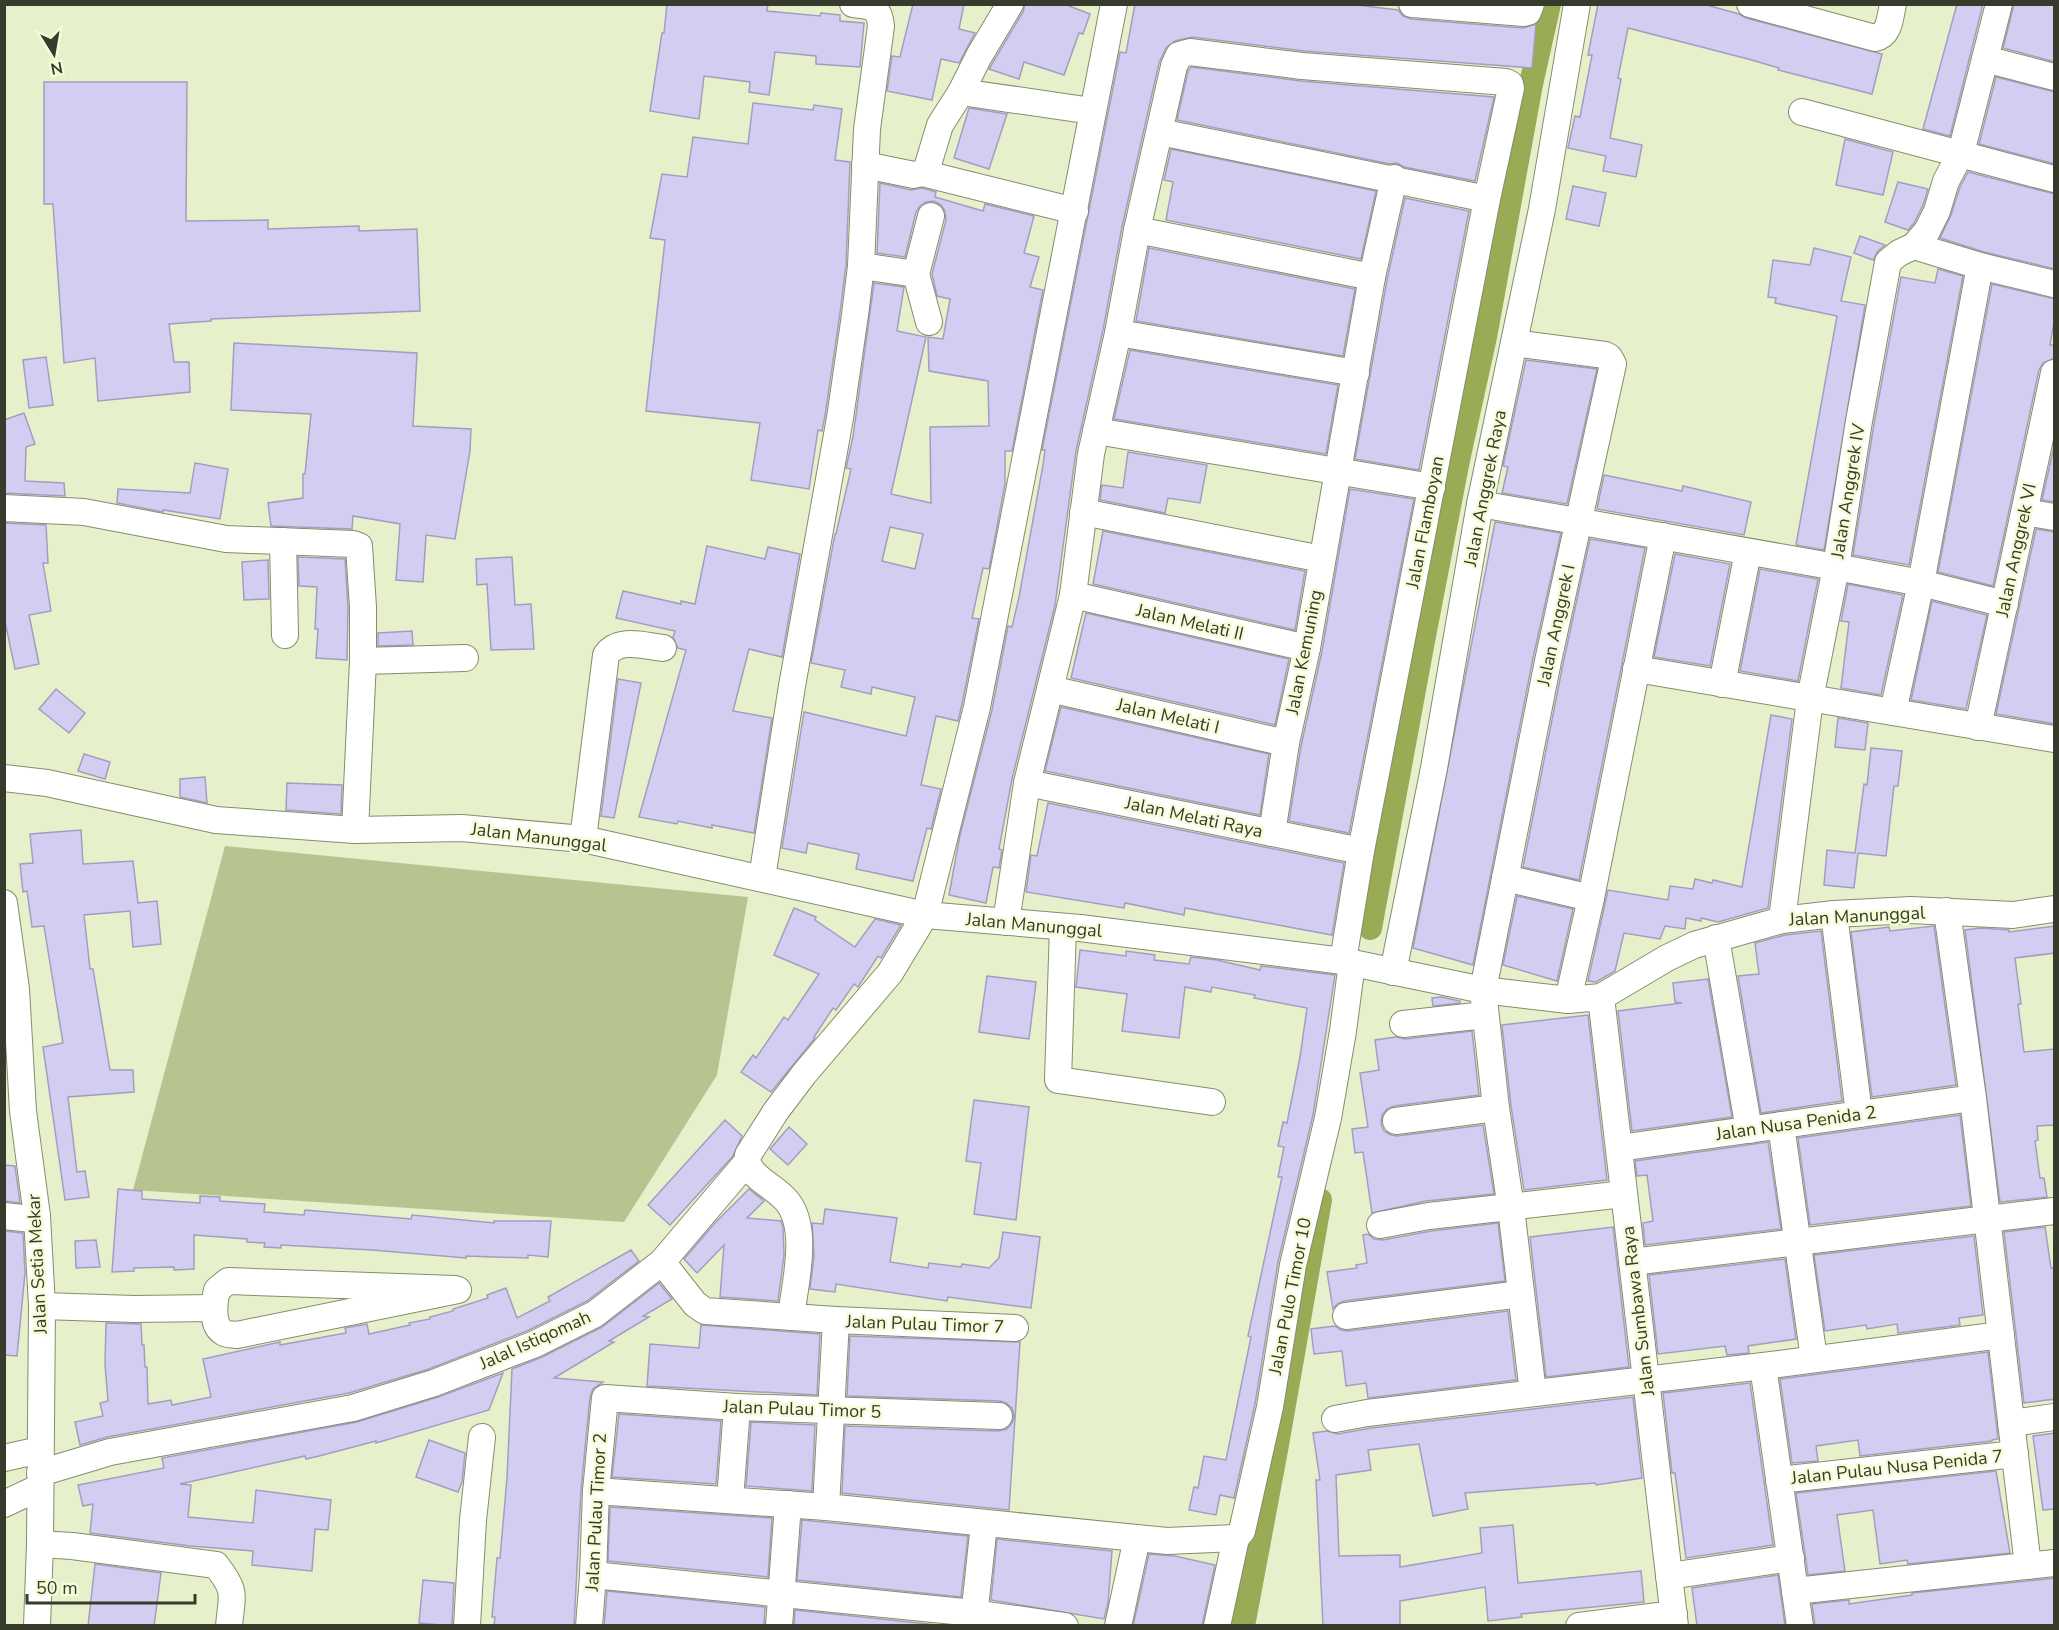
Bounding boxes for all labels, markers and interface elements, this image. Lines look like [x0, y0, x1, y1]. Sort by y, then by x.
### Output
north arrow [24, 24, 84, 84]
text: N [49, 56, 65, 80]
street label: Jalan Anggrek Raya [1458, 408, 1512, 569]
street label: Jalan Anggrek IV [1825, 421, 1871, 561]
street label: Jalan Flamboyan [1400, 454, 1450, 591]
street label: Jalan Anggrek VI [1990, 481, 2042, 620]
street label: Jalan Anggrek I [1531, 562, 1581, 689]
street label: Jalan Kemuning [1280, 588, 1328, 717]
street label: Jalan Melati II [1133, 598, 1246, 646]
street label: Jalan Melati I [1113, 692, 1222, 739]
street label: Jalan Melati Raya [1122, 790, 1265, 843]
street label: Jalan Manunggal [469, 817, 609, 857]
street label: Jalan Manunggal [1787, 900, 1926, 932]
street label: Jalan Manunggal [964, 907, 1104, 943]
street label: Jalan Nusa Penida 2 [1713, 1100, 1878, 1146]
street label: Jalan Setia Mekar [21, 1193, 53, 1336]
street label: Jalan Pulo Timor 10 [1263, 1215, 1317, 1378]
street label: Jalan Sumbawa Raya [1616, 1225, 1660, 1398]
street label: Jalal Istiqomah [475, 1305, 594, 1376]
street label: Jalan Pulau Timor 7 [844, 1309, 1005, 1339]
street label: Jalan Pulau Timor 5 [721, 1394, 882, 1424]
street label: Jalan Pulau Timor 2 [580, 1432, 612, 1593]
street label: Jalan Pulau Nusa Penida 7 [1789, 1444, 2004, 1490]
scale bar [27, 1567, 195, 1605]
text: 50 m [36, 1576, 78, 1600]

